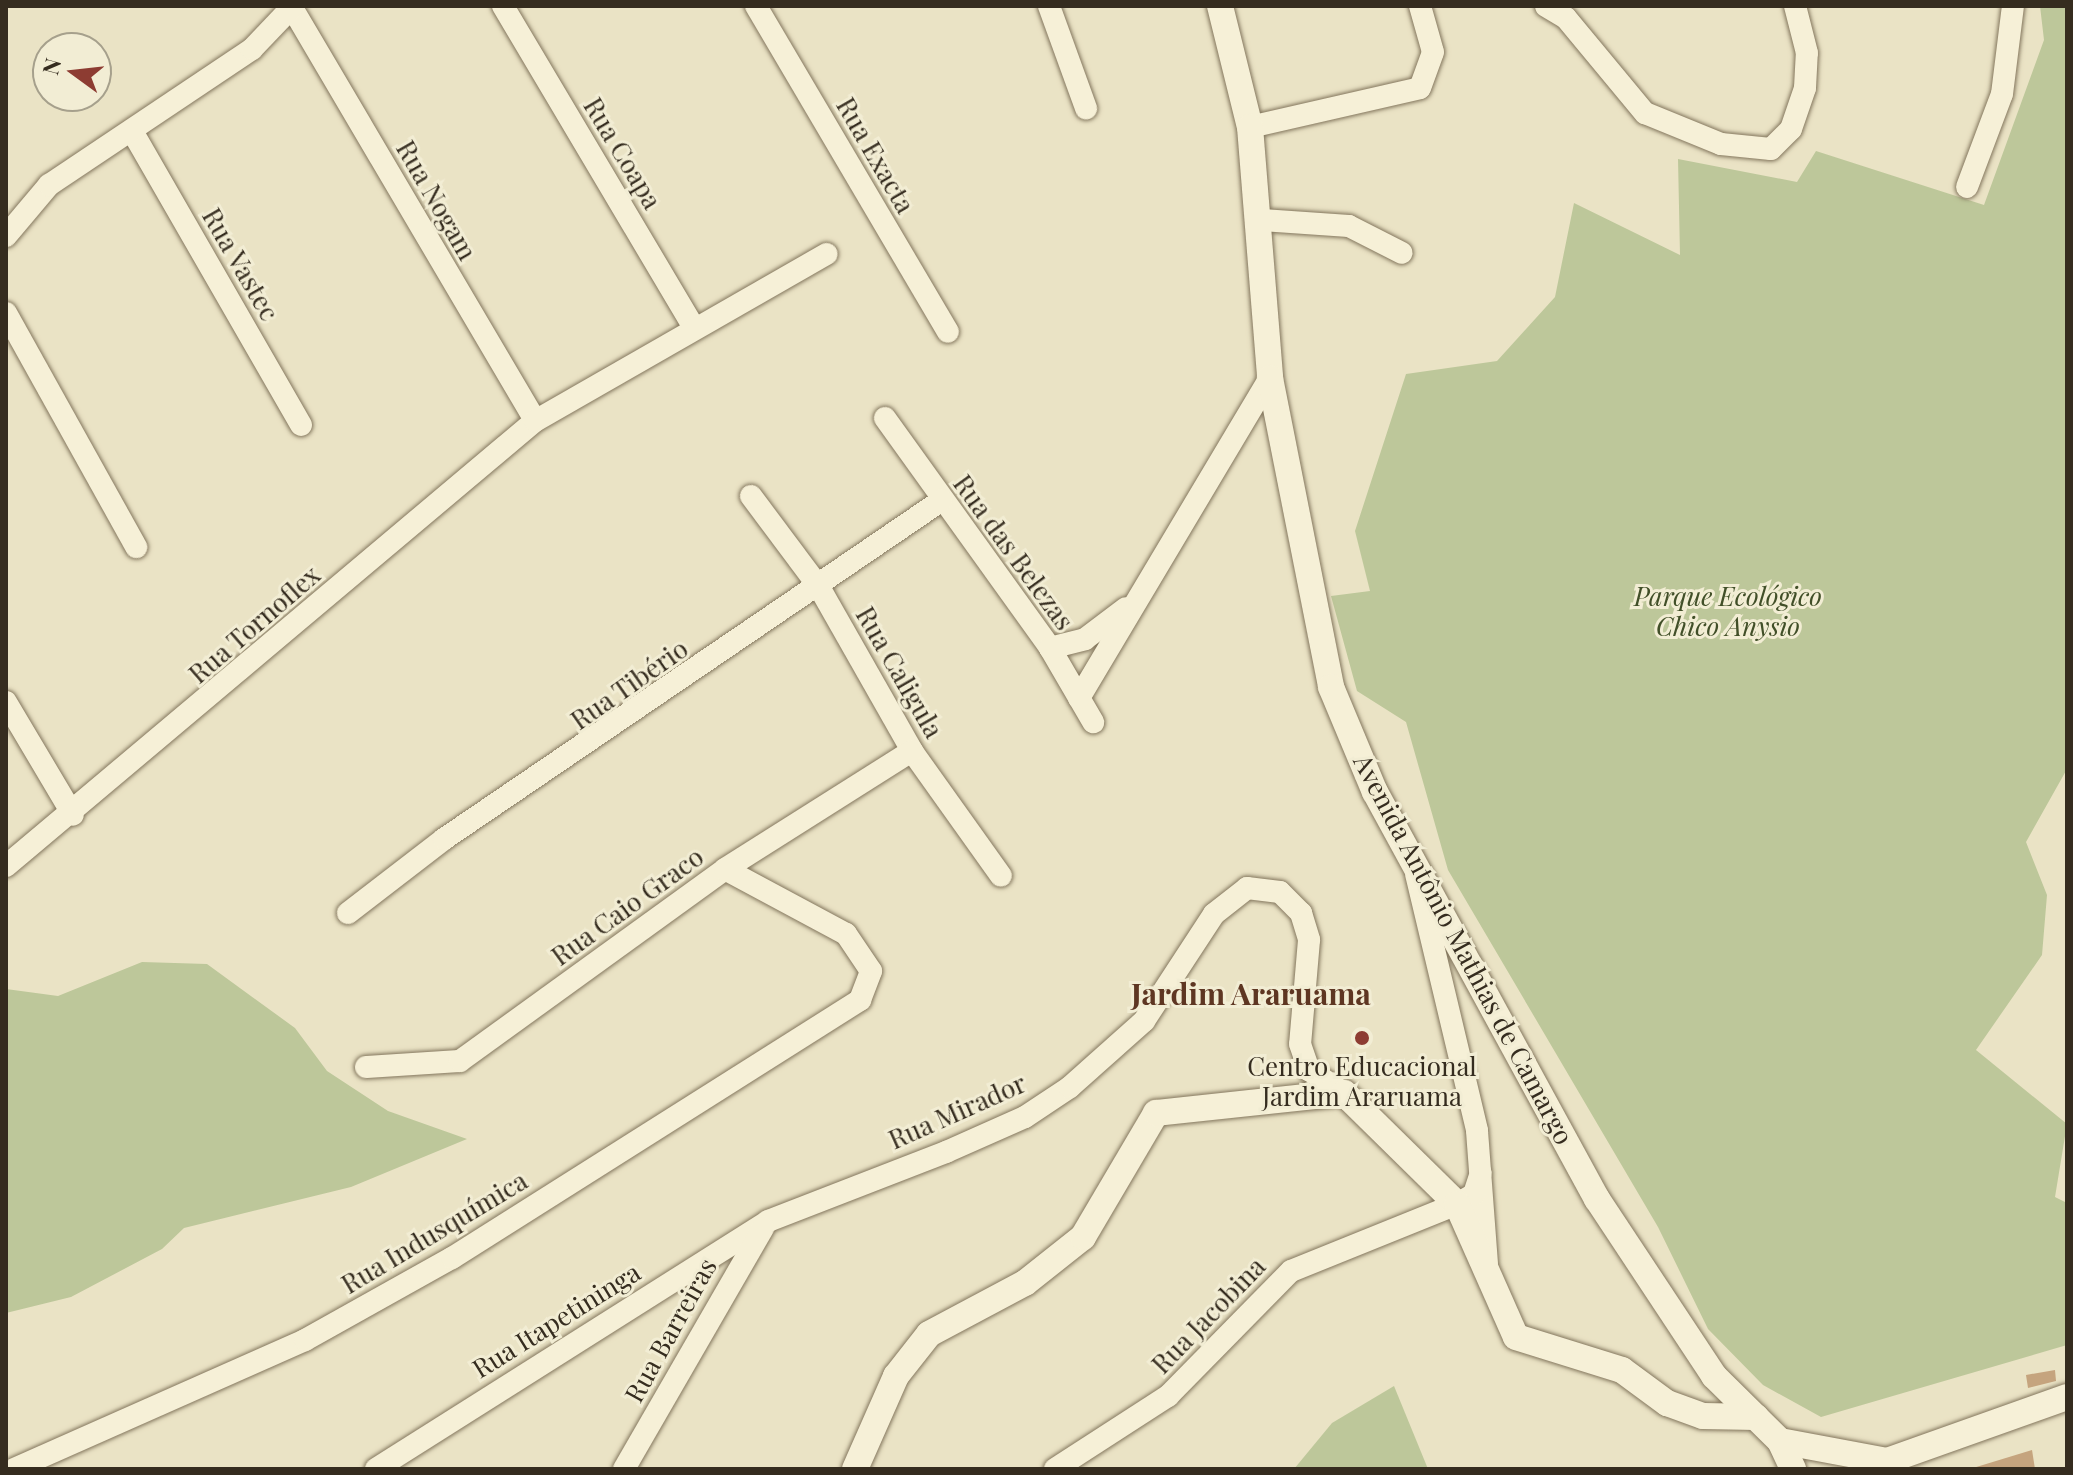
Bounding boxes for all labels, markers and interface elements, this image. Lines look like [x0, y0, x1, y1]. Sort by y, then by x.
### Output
north arrow [32, 32, 112, 112]
text: N [34, 55, 67, 78]
street label: Rua Coapa [578, 92, 668, 214]
street label: Rua Exacta [830, 92, 922, 218]
street label: Rua Nogam [390, 135, 484, 265]
street label: Rua Vastec [196, 202, 286, 326]
street label: Rua das Belezas [947, 468, 1081, 636]
street label: Rua Tornoflex [182, 558, 326, 690]
park label: Parque Ecológico Chico Anysio [1634, 580, 1822, 642]
street label: Rua Caligula [850, 601, 950, 743]
street label: Rua Tibério [564, 632, 694, 736]
street label: Avenida Antônio Mathias de Camargo [1347, 748, 1581, 1150]
street label: Rua Caio Graco [545, 840, 709, 972]
district label: Jardim Araruama [1131, 975, 1371, 1011]
marker: Centro Educacional Jardim Araruama [1353, 1029, 1371, 1047]
place label: Centro Educacional Jardim Araruama [1247, 1050, 1477, 1112]
street label: Rua Mirador [883, 1067, 1031, 1155]
street label: Rua Indusquímica [335, 1164, 533, 1300]
street label: Rua Jacobina [1145, 1250, 1271, 1380]
street label: Rua Barreiras [618, 1252, 722, 1408]
street label: Rua Itapetininga [466, 1256, 646, 1384]

